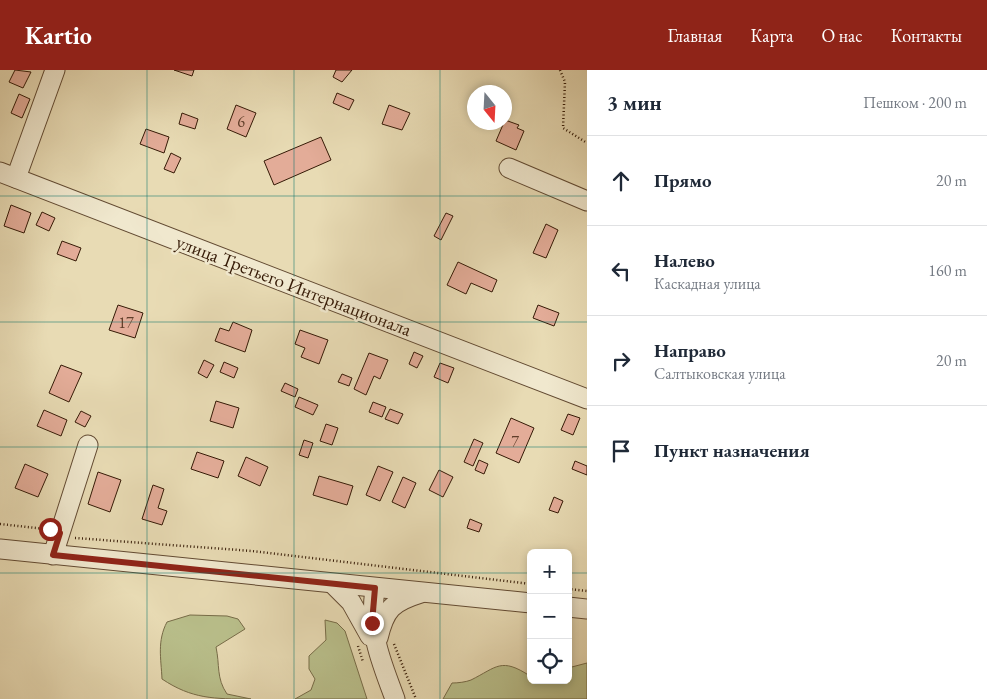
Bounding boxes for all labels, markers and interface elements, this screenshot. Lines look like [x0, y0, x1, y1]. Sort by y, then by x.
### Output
text: Kartio [25, 20, 92, 51]
text: Главная [668, 24, 722, 47]
text: Карта [750, 24, 793, 47]
text: О нас [821, 24, 863, 47]
text: Контакты [891, 24, 962, 47]
north arrow [467, 85, 512, 130]
text: 3 мин [607, 89, 662, 116]
text: Пешком · 200 m [863, 92, 967, 113]
house number: 6 [237, 111, 245, 132]
icon: ahead [607, 167, 635, 195]
text: Прямо [654, 168, 712, 193]
text: 20 m [936, 170, 967, 191]
street label: улица Третьего Интернационала [173, 229, 415, 342]
text: Налево [654, 248, 715, 273]
icon: left [607, 257, 635, 285]
text: 160 m [928, 260, 967, 281]
text: Каскадная улица [654, 273, 761, 294]
house number: 17 [118, 312, 134, 333]
text: Направо [654, 338, 726, 363]
icon: right [607, 347, 635, 375]
text: 20 m [936, 350, 967, 371]
text: Салтыковская улица [654, 363, 786, 384]
house number: 7 [511, 431, 519, 452]
icon: arrive [607, 437, 635, 465]
text: Пункт назначения [654, 438, 810, 463]
route start [39, 518, 62, 541]
map controls [527, 549, 572, 684]
button: + [527, 549, 572, 594]
button: − [527, 594, 572, 639]
route end [361, 612, 384, 635]
button: locate [527, 639, 572, 684]

